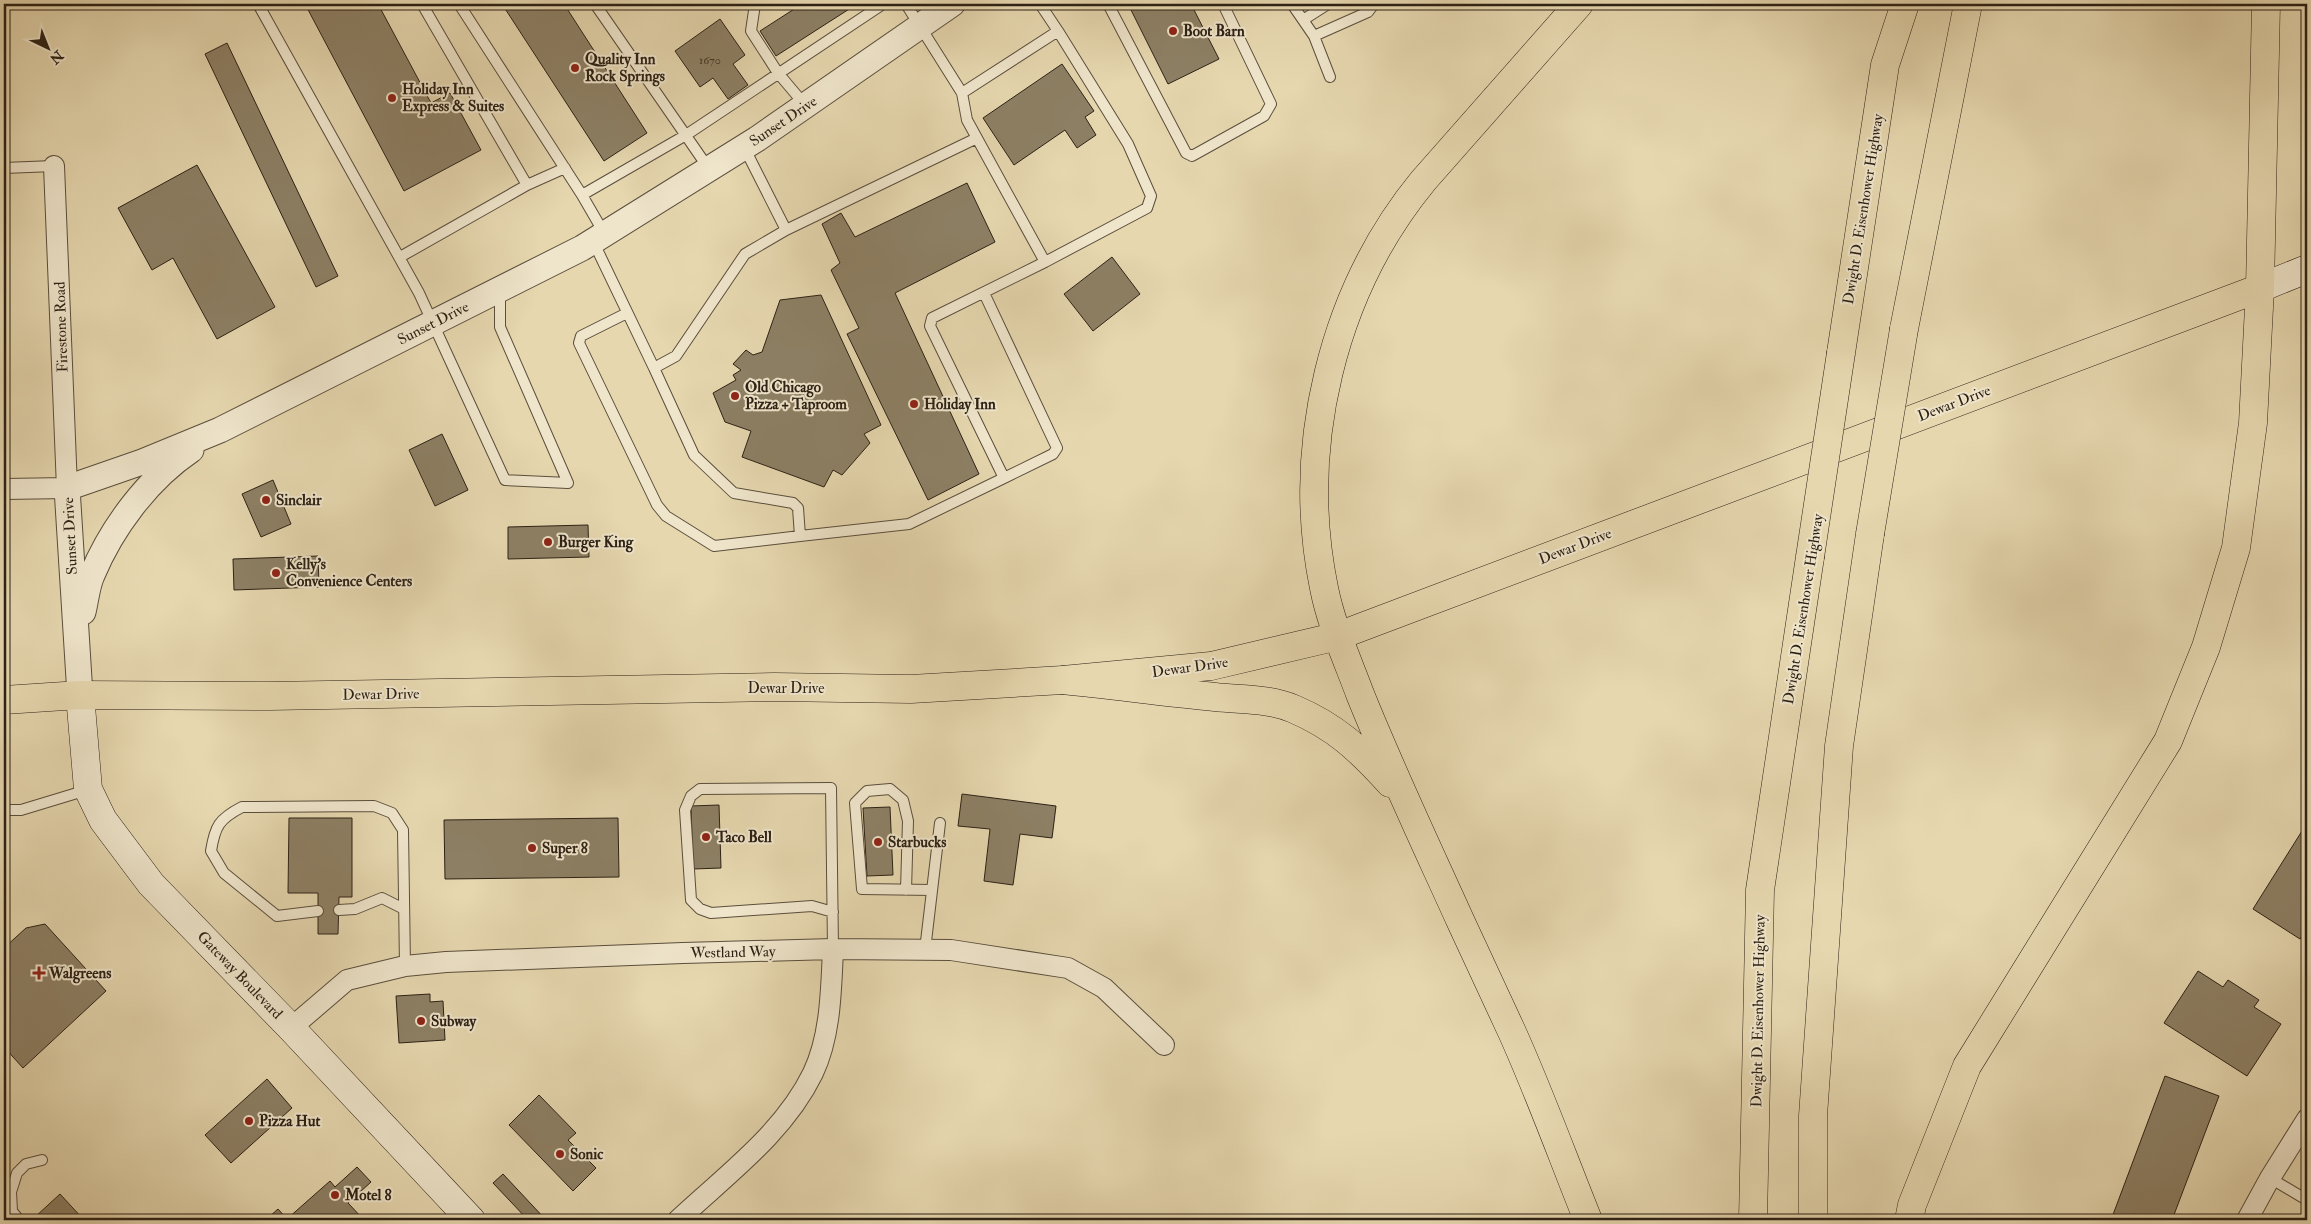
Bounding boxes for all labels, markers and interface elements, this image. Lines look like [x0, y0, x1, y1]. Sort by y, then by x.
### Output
north arrow [22, 22, 72, 72]
place label: Boot Barn [1183, 22, 1245, 41]
marker: Boot Barn [1167, 25, 1179, 37]
text: N [46, 46, 68, 68]
place label: Quality Inn Rock Springs [585, 50, 665, 87]
house number: 1670 [699, 53, 721, 68]
marker: Quality Inn Rock Springs [569, 62, 581, 74]
place label: Holiday Inn Express & Suites [402, 80, 504, 117]
marker: Holiday Inn Express & Suites [386, 92, 398, 104]
street label: Sunset Drive [746, 92, 821, 151]
street label: Dwight D. Eisenhower Highway [1839, 112, 1888, 306]
street label: Firestone Road [50, 281, 73, 373]
street label: Sunset Drive [394, 297, 472, 350]
place label: Old Chicago Pizza + Taproom [745, 378, 847, 415]
street label: Dewar Drive [1915, 381, 1994, 426]
marker: Old Chicago Pizza + Taproom [729, 390, 741, 402]
place label: Holiday Inn [924, 395, 996, 415]
marker: Holiday Inn [908, 398, 920, 410]
place label: Sinclair [276, 491, 322, 510]
marker: Sinclair [260, 494, 272, 506]
street label: Sunset Drive [59, 497, 82, 575]
street label: Dwight D. Eisenhower Highway [1779, 512, 1828, 706]
street label: Dewar Drive [1536, 524, 1615, 569]
place label: Burger King [558, 533, 634, 553]
marker: Burger King [542, 536, 554, 548]
place label: Kelly’s Convenience Centers [286, 555, 412, 591]
marker: Kelly’s Convenience Centers [270, 567, 282, 579]
street label: Dewar Drive [1151, 653, 1229, 682]
street label: Dewar Drive [748, 679, 824, 698]
street label: Dewar Drive [342, 684, 420, 705]
place label: Taco Bell [715, 828, 772, 847]
marker: Taco Bell [700, 831, 712, 843]
place label: Starbucks [888, 833, 946, 852]
marker: Starbucks [872, 836, 884, 848]
place label: Super 8 [542, 839, 588, 859]
marker: Super 8 [526, 842, 538, 854]
street label: Dwight D. Eisenhower Highway [1747, 914, 1770, 1107]
street label: Gateway Boulevard [193, 927, 287, 1024]
street label: Westland Way [689, 942, 776, 963]
place label: Walgreens [48, 964, 111, 984]
marker: Walgreens [33, 967, 45, 979]
place label: Subway [431, 1012, 477, 1032]
marker: Subway [415, 1015, 427, 1027]
place label: Pizza Hut [259, 1112, 320, 1131]
marker: Pizza Hut [243, 1115, 255, 1127]
place label: Sonic [570, 1145, 604, 1164]
marker: Sonic [554, 1148, 566, 1160]
place label: Motel 8 [344, 1186, 392, 1205]
marker: Motel 8 [329, 1189, 341, 1201]

